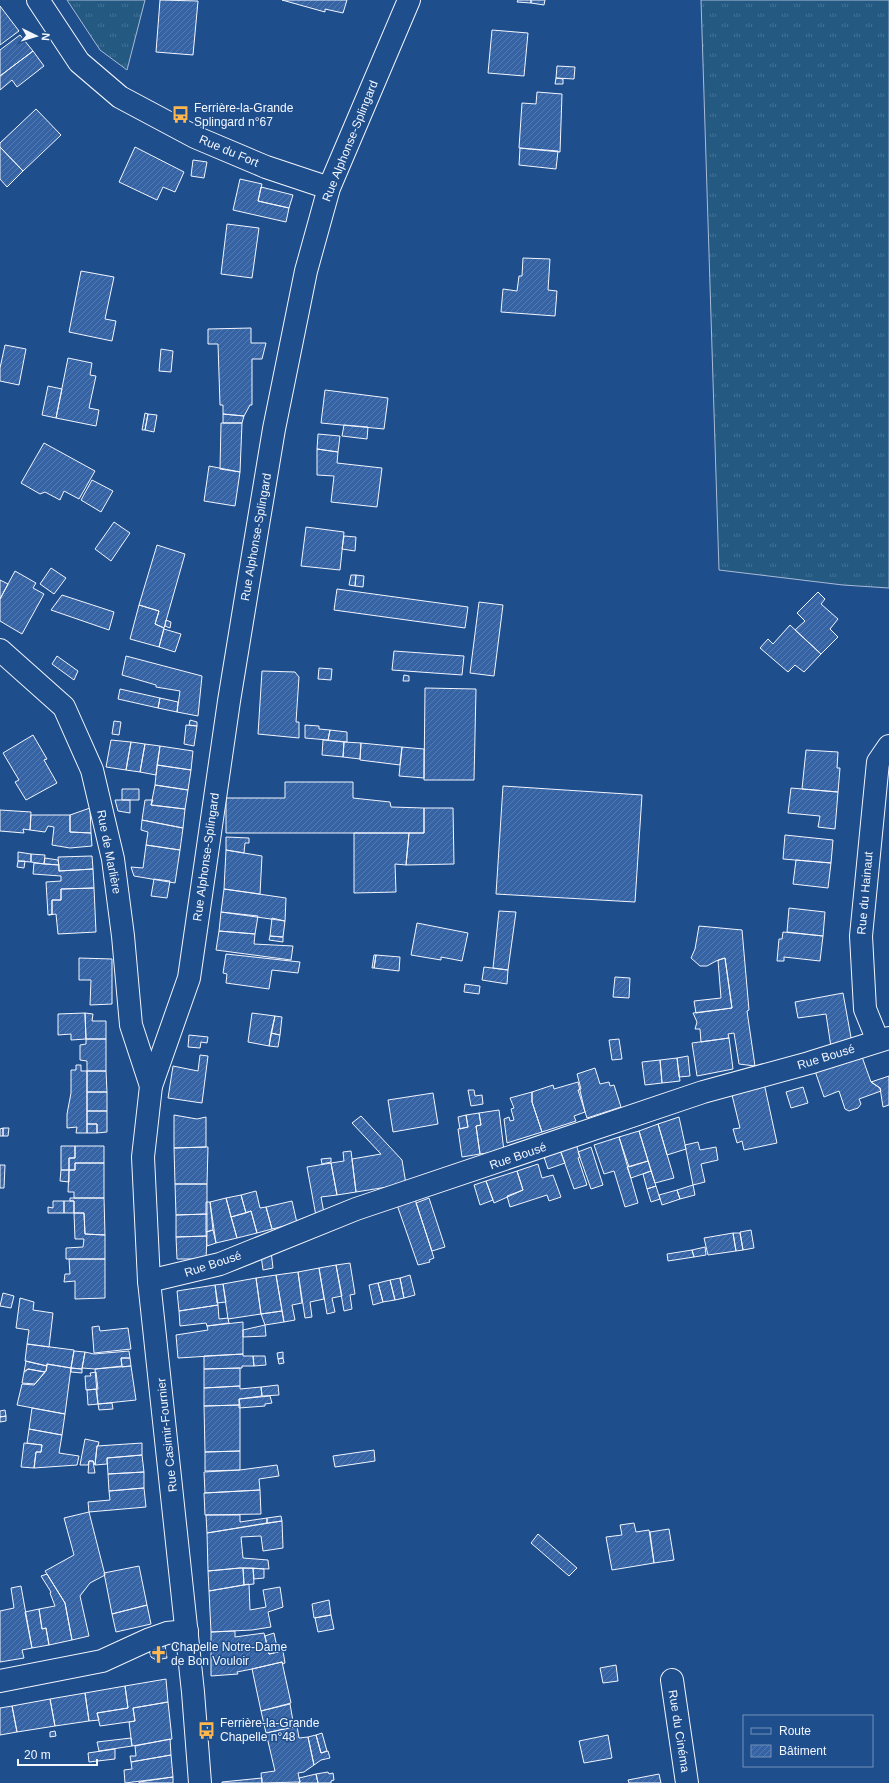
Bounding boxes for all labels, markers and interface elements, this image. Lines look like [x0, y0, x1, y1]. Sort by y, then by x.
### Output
north arrow [16, 16, 56, 56]
text: N [40, 32, 52, 41]
street label: Rue Alphonse-Splingard [319, 78, 381, 204]
place label: Ferrière-la-Grande Splingard n°67 [194, 101, 294, 129]
bus stop icon: Ferrière-la-Grande Splingard n°67 [171, 105, 191, 125]
street label: Rue du Fort [197, 132, 262, 170]
street label: Rue Alphonse-Splingard [238, 472, 274, 602]
street label: Rue Alphonse-Splingard [190, 792, 222, 922]
street label: Rue de Marlière [94, 809, 124, 896]
street label: Rue du Hainaut [854, 850, 876, 935]
street label: Rue Bousé [796, 1042, 857, 1072]
street label: Rue Bousé [488, 1140, 549, 1172]
street label: Rue Bousé [183, 1248, 244, 1280]
street label: Rue Casimir-Fournier [154, 1377, 180, 1493]
place label: Chapelle Notre-Dame de Bon Vouloir [171, 1640, 287, 1668]
church icon: Chapelle Notre-Dame de Bon Vouloir [148, 1644, 168, 1664]
street label: Rue du Cinéma [666, 1689, 692, 1774]
legend [743, 1715, 873, 1767]
place label: Ferrière-la-Grande Chapelle n°48 [220, 1716, 320, 1744]
bus stop icon: Ferrière-la-Grande Chapelle n°48 [197, 1720, 217, 1740]
text: Route [779, 1724, 811, 1738]
scale bar [18, 1741, 97, 1767]
text: Bâtiment [779, 1744, 827, 1758]
text: 20 m [24, 1748, 51, 1762]

